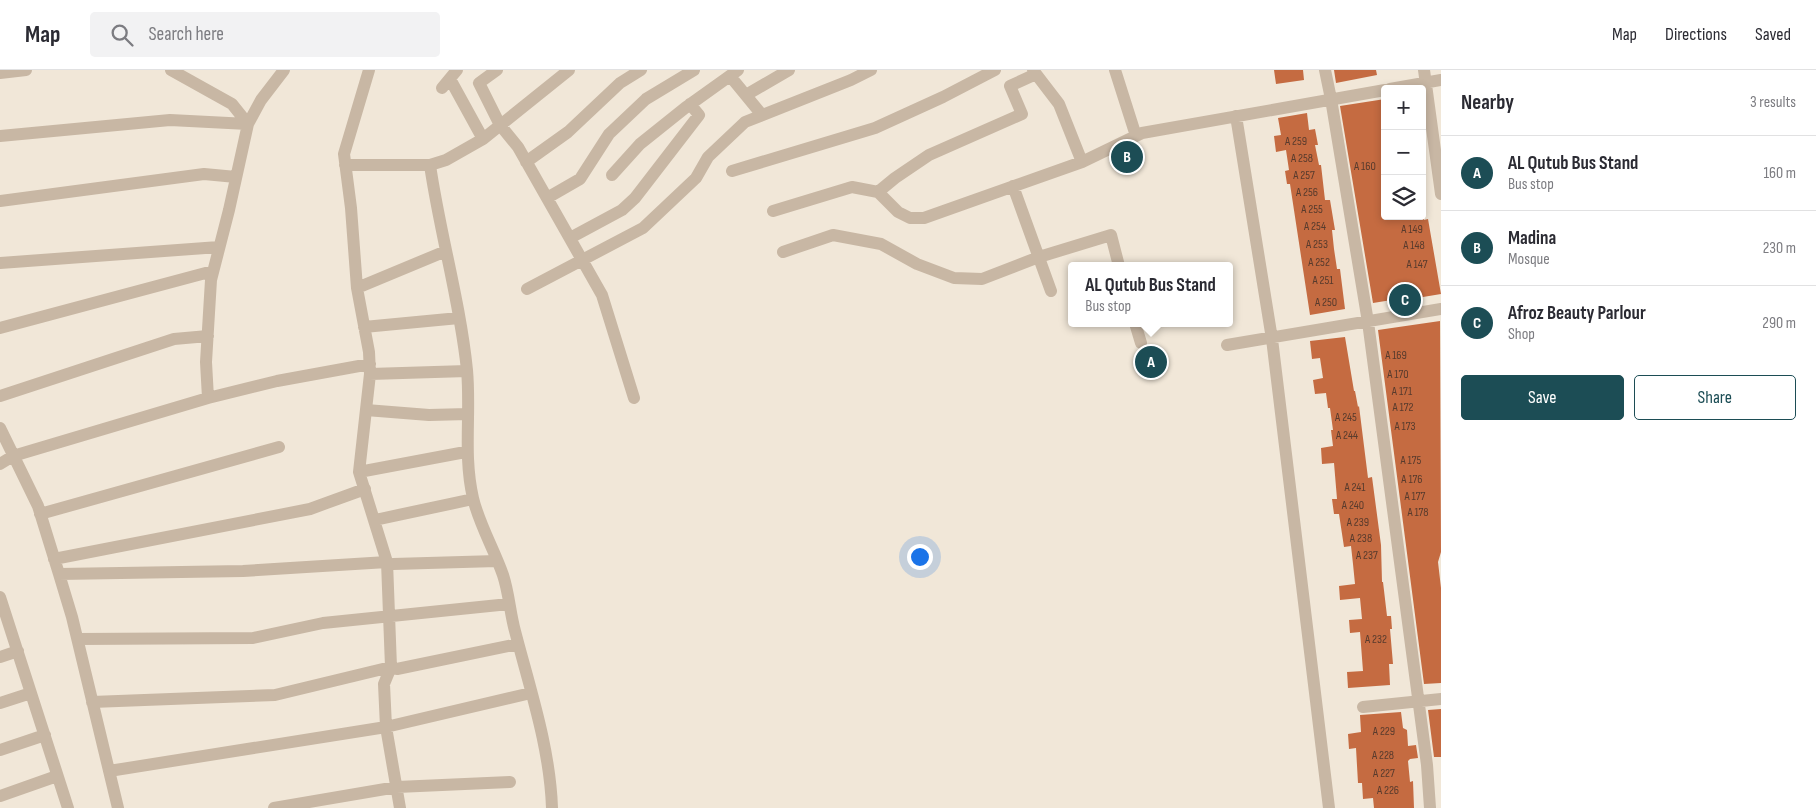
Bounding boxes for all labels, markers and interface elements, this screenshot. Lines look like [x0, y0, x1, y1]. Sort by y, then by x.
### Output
search box [90, 12, 440, 57]
text: Map [25, 20, 60, 49]
icon: search [108, 21, 136, 49]
text: Search here [148, 23, 224, 46]
text: Map [1612, 24, 1637, 45]
text: Directions [1665, 24, 1727, 45]
text: Saved [1755, 24, 1791, 45]
map controls [1381, 85, 1426, 220]
button: + [1381, 85, 1426, 130]
text: Nearby [1461, 90, 1514, 115]
text: 3 results [1750, 93, 1796, 112]
button: − [1381, 130, 1426, 175]
house number: A 259 [1284, 134, 1307, 149]
pin: B [1111, 138, 1143, 176]
house number: A 258 [1290, 151, 1313, 166]
text: AL Qutub Bus Stand [1508, 152, 1638, 175]
house number: A 160 [1353, 159, 1376, 174]
text: A [1473, 164, 1481, 183]
text: 160 m [1763, 164, 1796, 183]
house number: A 257 [1292, 168, 1315, 183]
button: layers [1381, 175, 1426, 220]
text: Bus stop [1508, 175, 1554, 194]
house number: A 256 [1295, 185, 1318, 200]
house number: A 255 [1300, 202, 1323, 217]
house number: A 254 [1303, 219, 1326, 234]
house number: A 149 [1400, 222, 1423, 237]
text: Madina [1508, 227, 1556, 250]
house number: A 253 [1305, 237, 1328, 252]
house number: A 148 [1402, 238, 1425, 253]
text: B [1473, 239, 1481, 258]
text: 230 m [1763, 239, 1796, 258]
text: Mosque [1508, 250, 1550, 269]
house number: A 252 [1307, 255, 1330, 270]
house number: A 147 [1406, 257, 1428, 272]
popup [1068, 262, 1233, 327]
house number: A 251 [1311, 273, 1334, 288]
text: AL Qutub Bus Stand [1085, 274, 1216, 297]
pin: C [1389, 281, 1421, 319]
house number: A 250 [1314, 295, 1337, 310]
text: Bus stop [1085, 297, 1131, 316]
text: Afroz Beauty Parlour [1508, 302, 1646, 325]
text: C [1473, 314, 1481, 333]
text: 290 m [1762, 314, 1796, 333]
text: Shop [1508, 325, 1535, 344]
pin: A [1135, 343, 1167, 381]
house number: A 169 [1384, 348, 1407, 363]
house number: A 170 [1386, 367, 1409, 382]
button: Save [1461, 375, 1624, 420]
button: Share [1634, 375, 1796, 420]
house number: A 171 [1391, 384, 1413, 399]
house number: A 172 [1392, 400, 1414, 415]
house number: A 245 [1334, 410, 1357, 425]
house number: A 173 [1393, 419, 1416, 434]
house number: A 244 [1335, 428, 1358, 443]
house number: A 175 [1400, 453, 1422, 468]
house number: A 176 [1400, 472, 1423, 487]
house number: A 241 [1343, 480, 1366, 495]
house number: A 177 [1404, 489, 1426, 504]
house number: A 240 [1341, 498, 1364, 513]
house number: A 178 [1406, 505, 1429, 520]
house number: A 239 [1346, 515, 1369, 530]
house number: A 238 [1349, 531, 1372, 546]
your location [907, 544, 933, 570]
house number: A 237 [1355, 548, 1378, 563]
house number: A 232 [1364, 632, 1387, 647]
house number: A 229 [1372, 724, 1395, 739]
house number: A 228 [1371, 748, 1394, 763]
house number: A 227 [1372, 766, 1395, 781]
house number: A 226 [1376, 783, 1399, 798]

